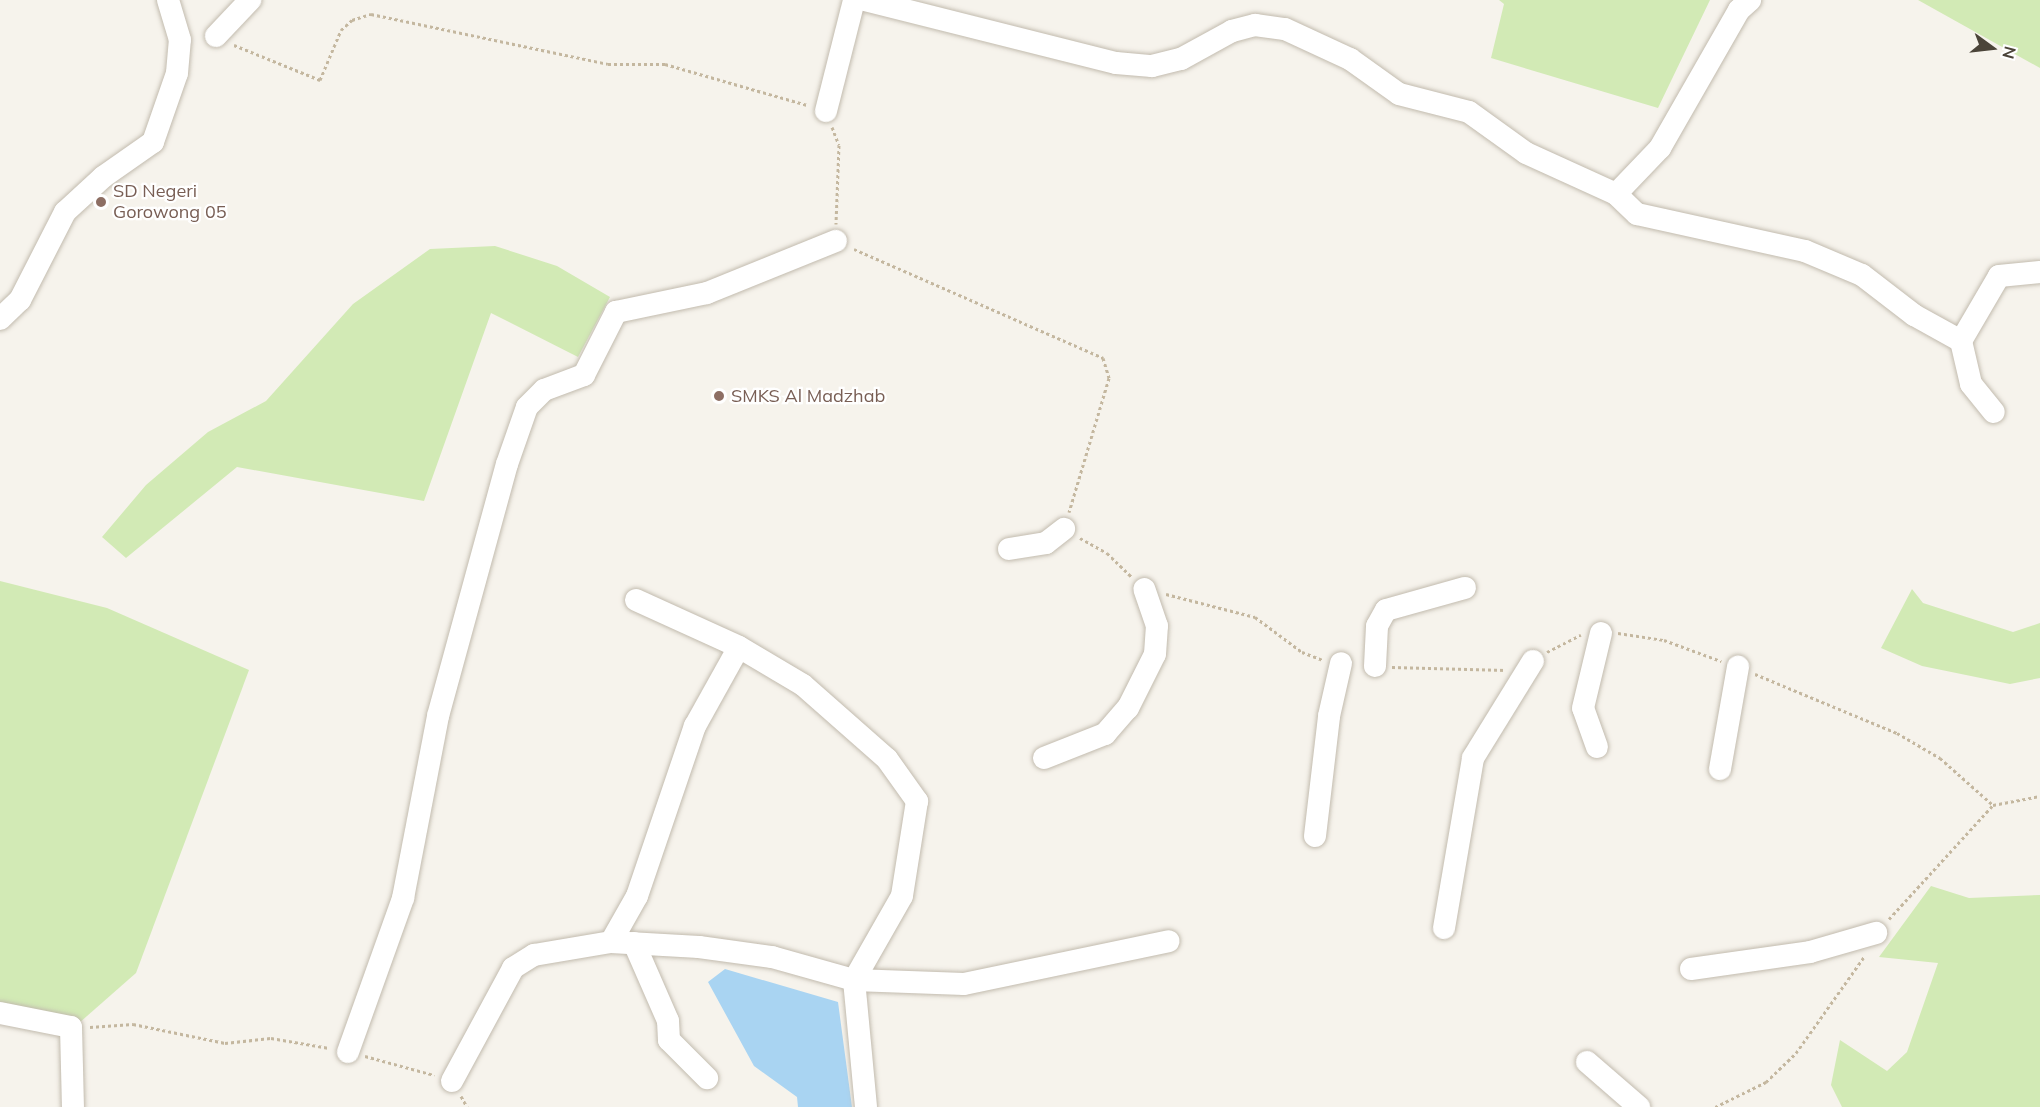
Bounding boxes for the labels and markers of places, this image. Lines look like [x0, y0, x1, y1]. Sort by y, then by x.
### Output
place label: SD Negeri Gorowong 05 [113, 181, 226, 224]
marker: SD Negeri Gorowong 05 [94, 195, 108, 209]
place label: SMKS Al Madzhab [731, 385, 885, 407]
marker: SMKS Al Madzhab [712, 389, 726, 403]

